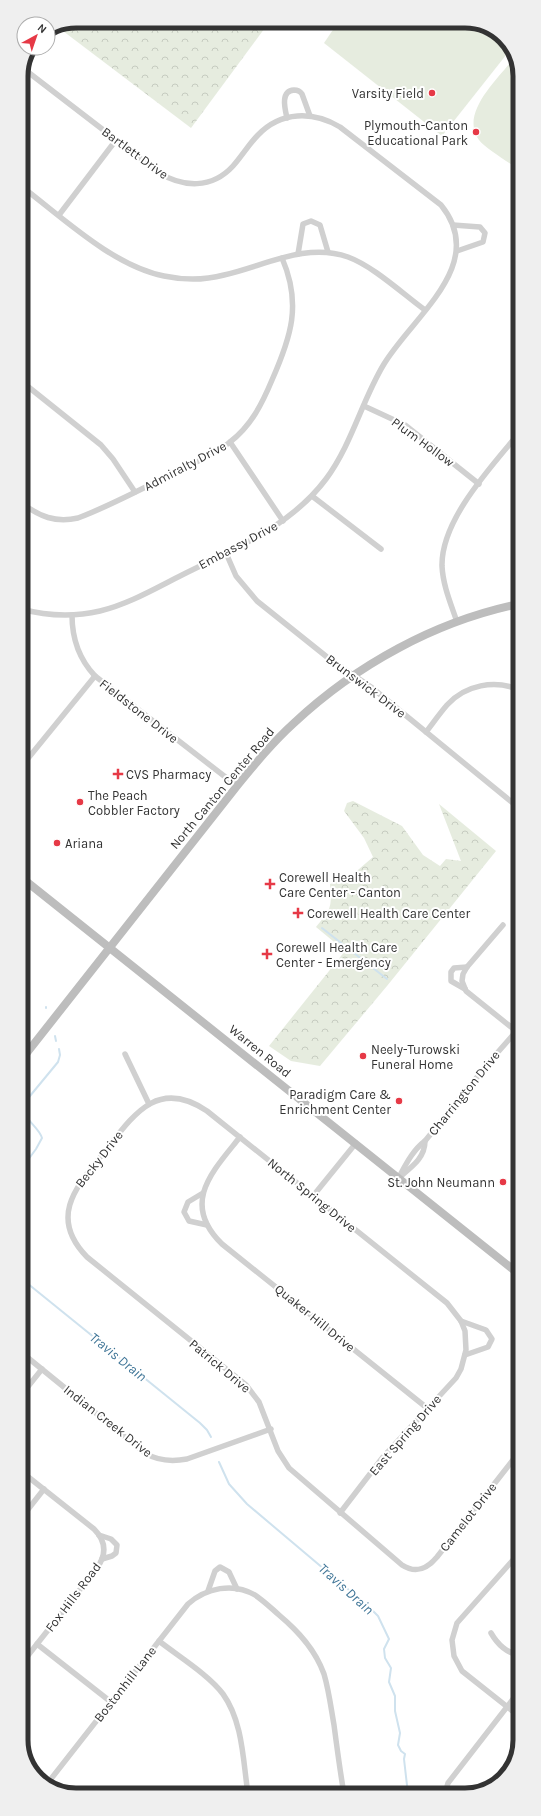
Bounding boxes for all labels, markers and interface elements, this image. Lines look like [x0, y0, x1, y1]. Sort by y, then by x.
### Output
north arrow [16, 16, 56, 56]
text: N [35, 21, 49, 36]
place label: Varsity Field [352, 86, 424, 101]
marker: Varsity Field [427, 88, 437, 98]
place label: Plymouth-Canton Educational Park [364, 118, 468, 148]
street label: Bartlett Drive [99, 124, 171, 182]
marker: Plymouth-Canton Educational Park [471, 127, 481, 137]
street label: Plum Hollow [389, 414, 458, 470]
street label: Admiralty Drive [141, 438, 229, 494]
street label: Embassy Drive [196, 518, 280, 572]
street label: Brunswick Drive [323, 651, 409, 721]
street label: Fieldstone Drive [97, 676, 181, 747]
street label: North Canton Center Road [167, 724, 277, 852]
place label: CVS Pharmacy [126, 767, 211, 782]
marker: CVS Pharmacy [113, 769, 123, 779]
place label: The Peach Cobbler Factory [88, 788, 180, 818]
marker: The Peach Cobbler Factory [75, 797, 85, 807]
place label: Ariana [65, 836, 103, 851]
marker: Ariana [52, 838, 62, 848]
place label: Corewell Health Care Center - Canton [279, 870, 401, 900]
marker: Corewell Health Care Center - Canton [264, 878, 276, 890]
place label: Corewell Health Care Center [307, 906, 471, 921]
marker: Corewell Health Care Center [292, 907, 304, 919]
place label: Corewell Health Care Center - Emergency [276, 940, 398, 970]
marker: Corewell Health Care Center - Emergency [261, 948, 273, 960]
street label: Warren Road [226, 1021, 294, 1081]
place label: Neely-Turowski Funeral Home [371, 1042, 460, 1072]
street label: Charrington Drive [425, 1047, 503, 1138]
marker: Neely-Turowski Funeral Home [358, 1051, 368, 1061]
place label: Paradigm Care & Enrichment Center [279, 1087, 391, 1117]
marker: Paradigm Care & Enrichment Center [394, 1096, 404, 1106]
street label: Becky Drive [72, 1127, 126, 1190]
street label: North Spring Drive [265, 1155, 359, 1235]
place label: St. John Neumann [387, 1175, 495, 1190]
marker: St. John Neumann [498, 1177, 508, 1187]
street label: Quaker Hill Drive [272, 1281, 358, 1355]
water label: Travis Drain [86, 1329, 150, 1385]
street label: Patrick Drive [186, 1336, 254, 1396]
street label: Indian Creek Drive [61, 1382, 155, 1460]
street label: East Spring Drive [366, 1391, 444, 1478]
street label: Camelot Drive [437, 1479, 500, 1554]
street label: Fox Hills Road [42, 1559, 104, 1635]
water label: Travis Drain [315, 1560, 377, 1618]
street label: Bostonhill Lane [91, 1643, 159, 1725]

